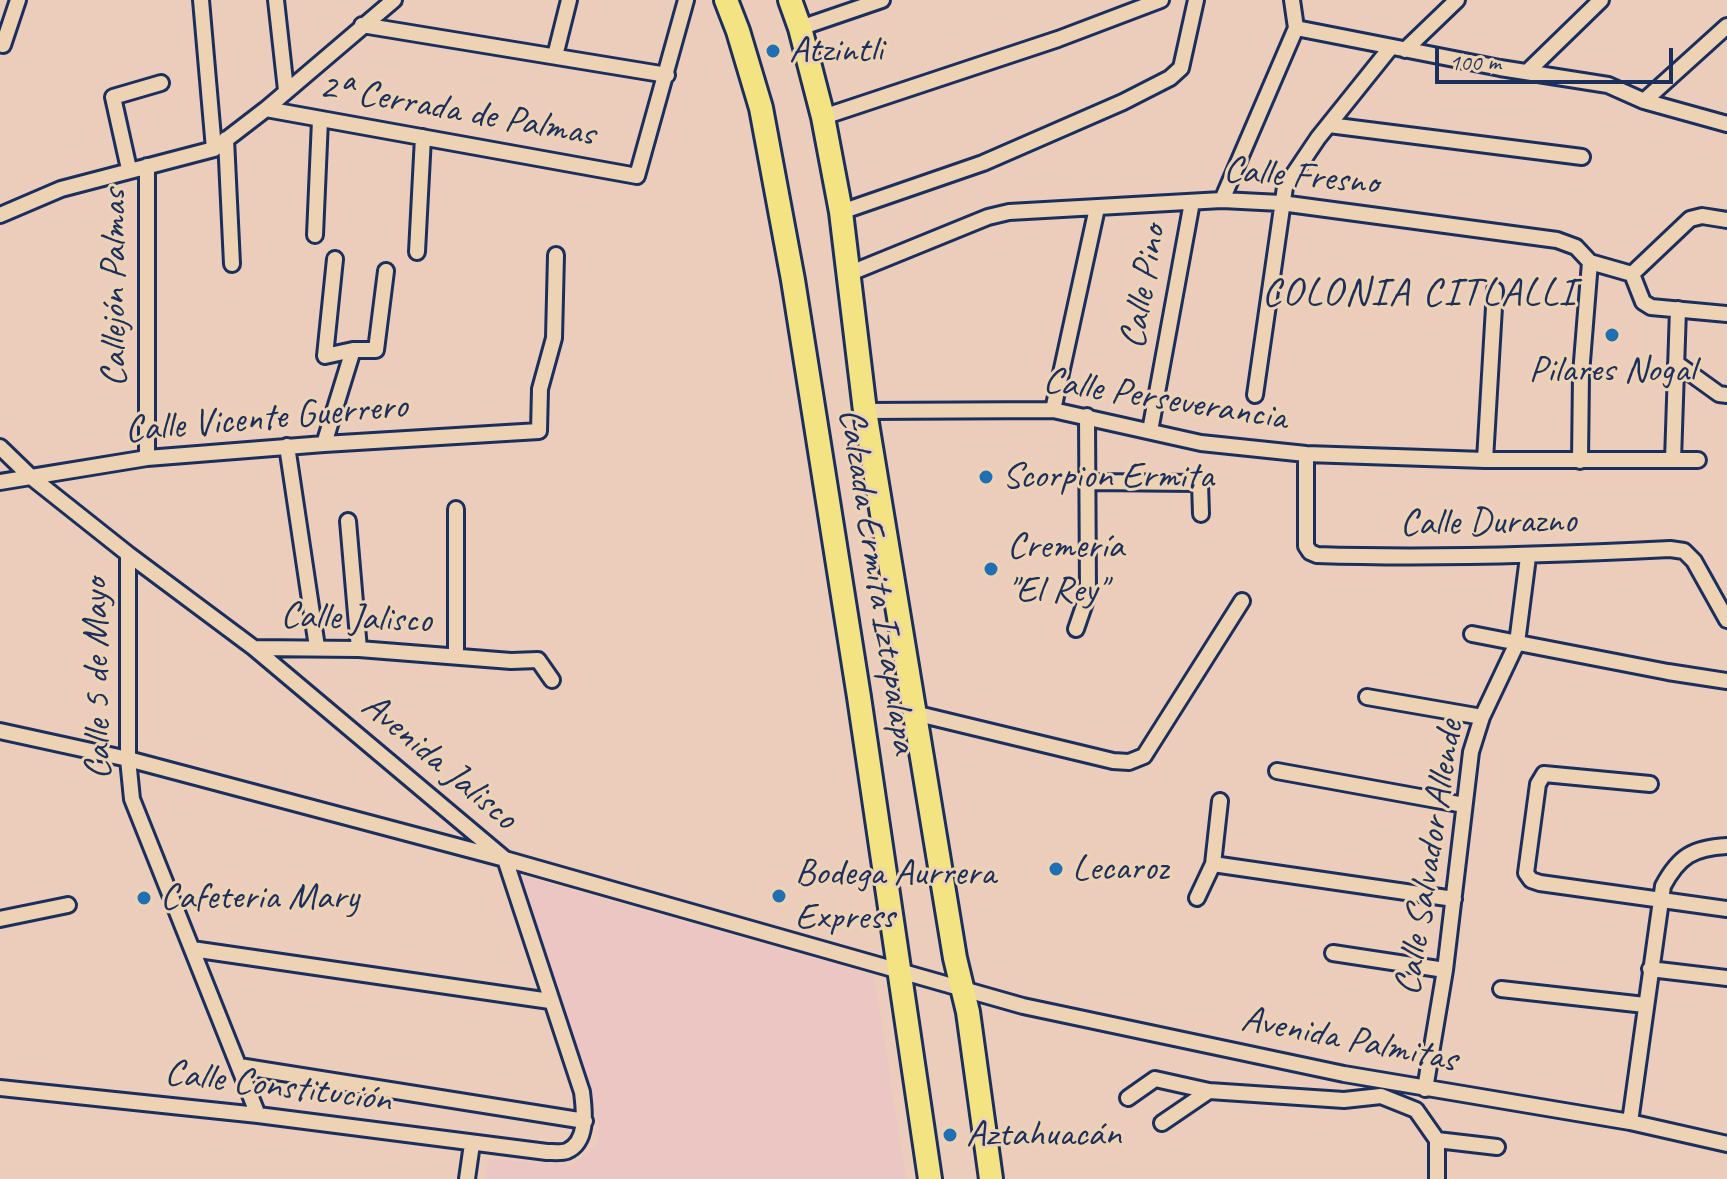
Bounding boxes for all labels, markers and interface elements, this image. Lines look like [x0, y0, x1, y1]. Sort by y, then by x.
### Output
place label: Atzintli [789, 28, 883, 74]
scale bar [1439, 32, 1677, 82]
marker: Atzintli [764, 42, 782, 60]
text: 100 m [1449, 47, 1501, 77]
street label: 2ª Cerrada de Palmas [316, 64, 598, 158]
street label: Calle Fresno [1222, 148, 1380, 206]
street label: Callejón Palmas [92, 189, 138, 387]
street label: Calle Pino [1111, 222, 1177, 352]
district label: COLONIA CITLALLI [1262, 270, 1576, 318]
marker: Pilares Nogal [1603, 326, 1621, 344]
place label: Pilares Nogal [1529, 348, 1695, 394]
street label: Calle Perseverancia [1040, 358, 1290, 442]
street label: Calle Vicente Guerrero [123, 384, 409, 454]
street label: Calzada Ermita Iztapalapa [827, 405, 927, 757]
place label: Scorpion Ermita [1002, 454, 1213, 500]
marker: Scorpion Ermita [977, 468, 995, 486]
street label: Calle Durazno [1399, 499, 1577, 547]
place label: Cremería "El Rey" [1007, 524, 1124, 614]
marker: Cremería "El Rey" [982, 560, 1000, 578]
street label: Calle 5 de Mayo [73, 578, 123, 780]
street label: Calle Jalisco [280, 594, 432, 644]
street label: Avenida Jalisco [352, 684, 526, 840]
street label: Calle Salvador Allende [1386, 717, 1474, 999]
place label: Lecaroz [1072, 846, 1168, 892]
place label: Bodega Aurrera Express [795, 851, 995, 940]
marker: Lecaroz [1047, 860, 1065, 878]
place label: Cafeteria Mary [160, 875, 359, 921]
marker: Bodega Aurrera Express [770, 887, 788, 905]
marker: Cafeteria Mary [135, 889, 153, 907]
street label: Avenida Palmitas [1237, 997, 1461, 1083]
street label: Calle Constitución [162, 1051, 394, 1123]
place label: Aztahuacán [966, 1112, 1121, 1158]
marker: Aztahuacán [941, 1126, 959, 1144]

